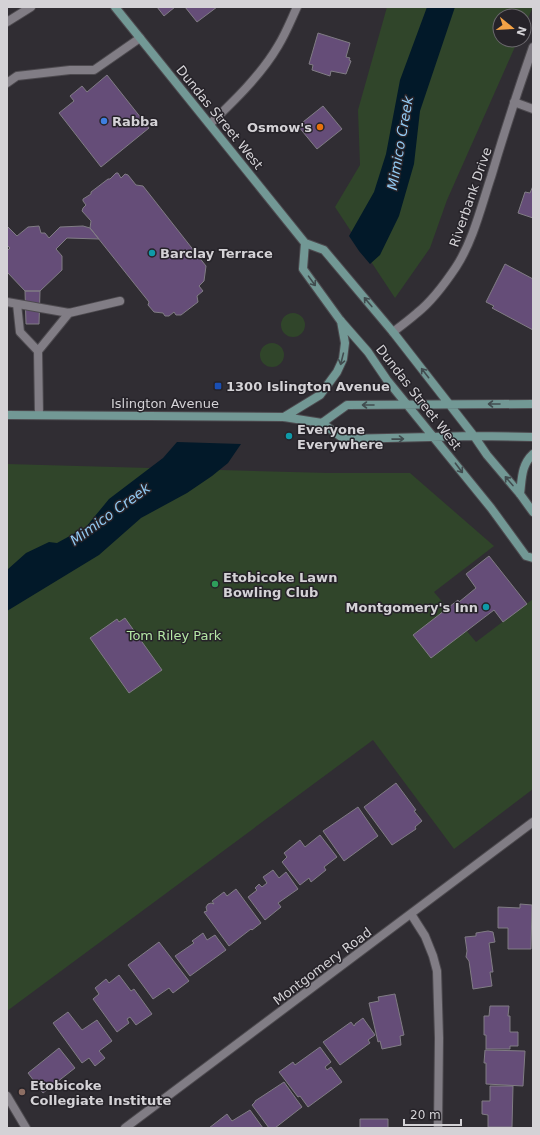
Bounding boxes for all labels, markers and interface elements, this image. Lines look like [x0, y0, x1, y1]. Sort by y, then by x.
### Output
north arrow [492, 8, 532, 48]
text: N [513, 25, 529, 37]
street label: Dundas Street West [173, 62, 266, 172]
water label: Mimico Creek [384, 94, 416, 191]
place label: Rabba [112, 114, 158, 129]
marker: Rabba [99, 116, 109, 126]
place label: Osmow's [247, 120, 312, 135]
marker: Osmow's [315, 122, 325, 132]
street label: Riverbank Drive [446, 145, 495, 249]
place label: Barclay Terrace [160, 246, 273, 261]
marker: Barclay Terrace [147, 248, 157, 258]
one-way arrow [308, 276, 317, 287]
one-way arrow [364, 297, 373, 308]
street label: Dundas Street West [373, 342, 464, 453]
one-way arrow [338, 352, 345, 365]
one-way arrow [420, 368, 429, 379]
place label: 1300 Islington Avenue [226, 379, 390, 394]
marker: 1300 Islington Avenue [213, 381, 223, 391]
street label: Islington Avenue [111, 396, 219, 411]
one-way arrow [488, 400, 501, 408]
one-way arrow [362, 401, 375, 409]
place label: Everyone Everywhere [297, 422, 384, 452]
marker: Everyone Everywhere [284, 431, 294, 441]
one-way arrow [391, 435, 404, 443]
one-way arrow [455, 463, 463, 474]
one-way arrow [504, 476, 513, 487]
water label: Mimico Creek [67, 479, 154, 548]
place label: Etobicoke Lawn Bowling Club [223, 570, 337, 600]
marker: Etobicoke Lawn Bowling Club [210, 579, 220, 589]
place label: Montgomery's Inn [346, 600, 478, 615]
marker: Montgomery's Inn [481, 602, 491, 612]
park label: Tom Riley Park [126, 628, 222, 643]
street label: Montgomery Road [270, 925, 374, 1008]
place label: Etobicoke Collegiate Institute [30, 1078, 171, 1108]
marker: Etobicoke Collegiate Institute [17, 1087, 27, 1097]
scale bar [404, 1101, 461, 1127]
text: 20 m [410, 1108, 441, 1122]

